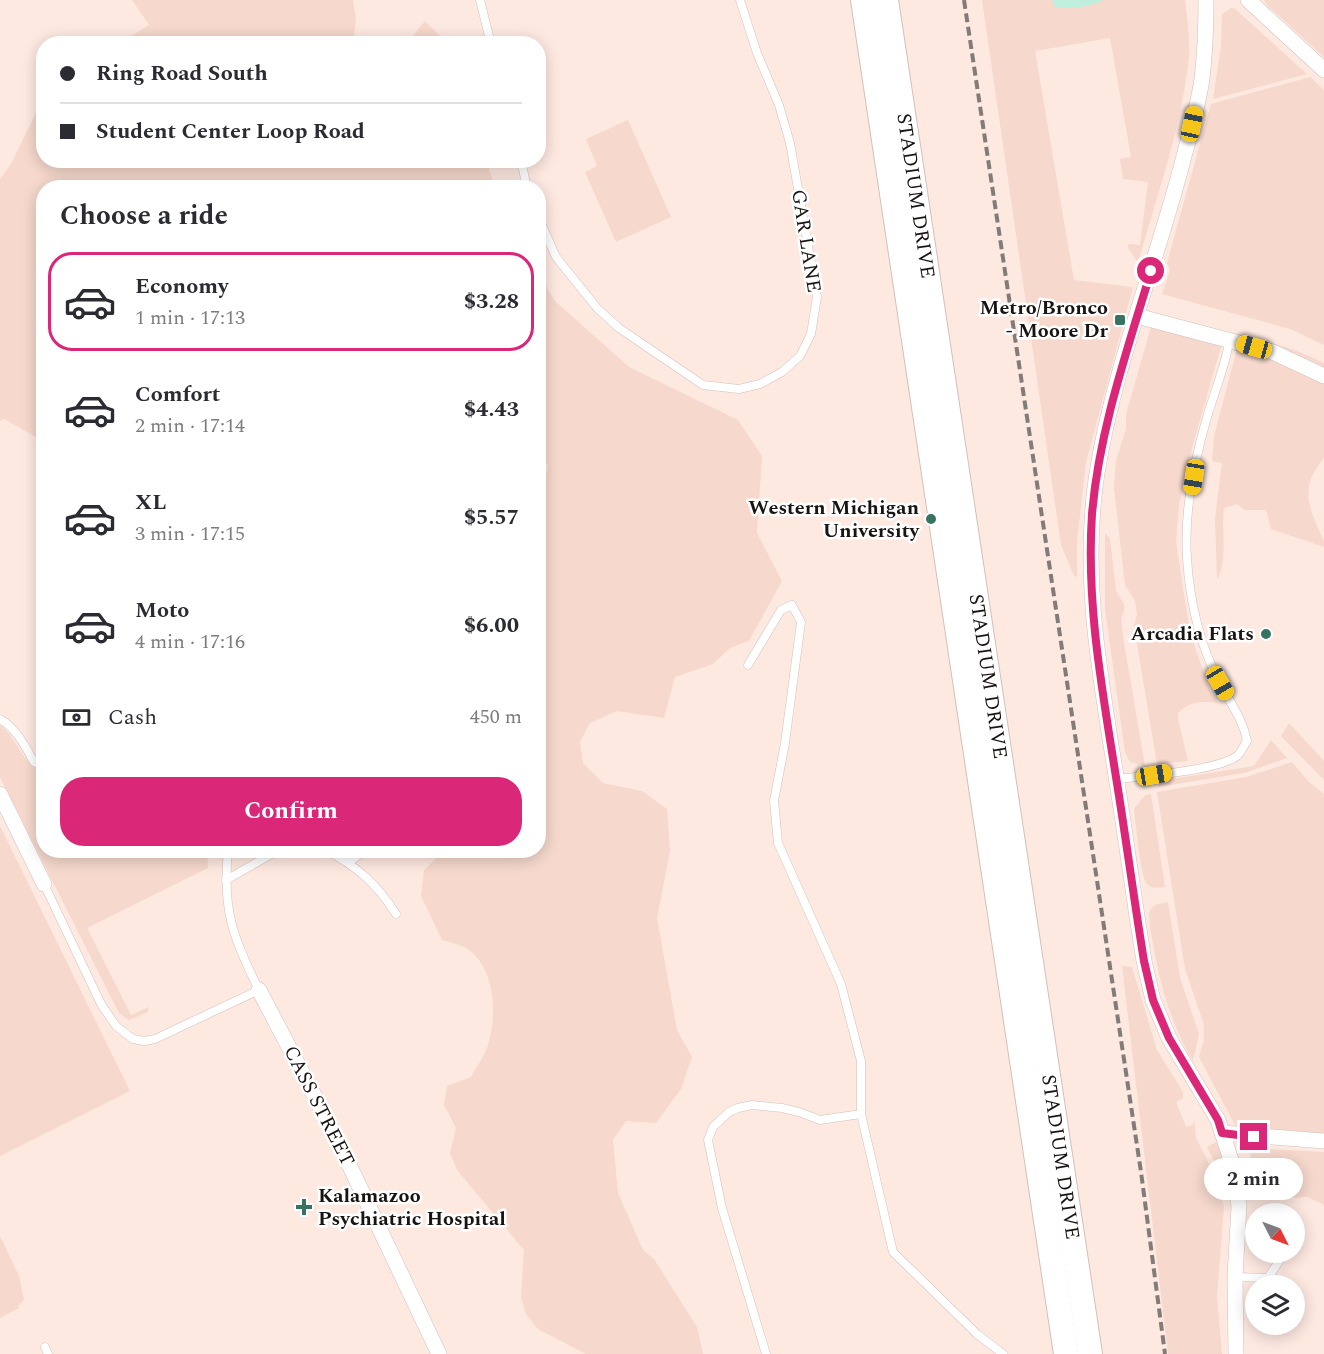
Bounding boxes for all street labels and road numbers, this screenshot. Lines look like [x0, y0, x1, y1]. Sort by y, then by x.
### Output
street label: STADIUM DRIVE [888, 111, 943, 280]
street label: GAR LANE [783, 187, 829, 295]
street label: STADIUM DRIVE [961, 592, 1015, 761]
street label: CASS STREET [276, 1040, 362, 1172]
street label: STADIUM DRIVE [1033, 1072, 1088, 1242]

